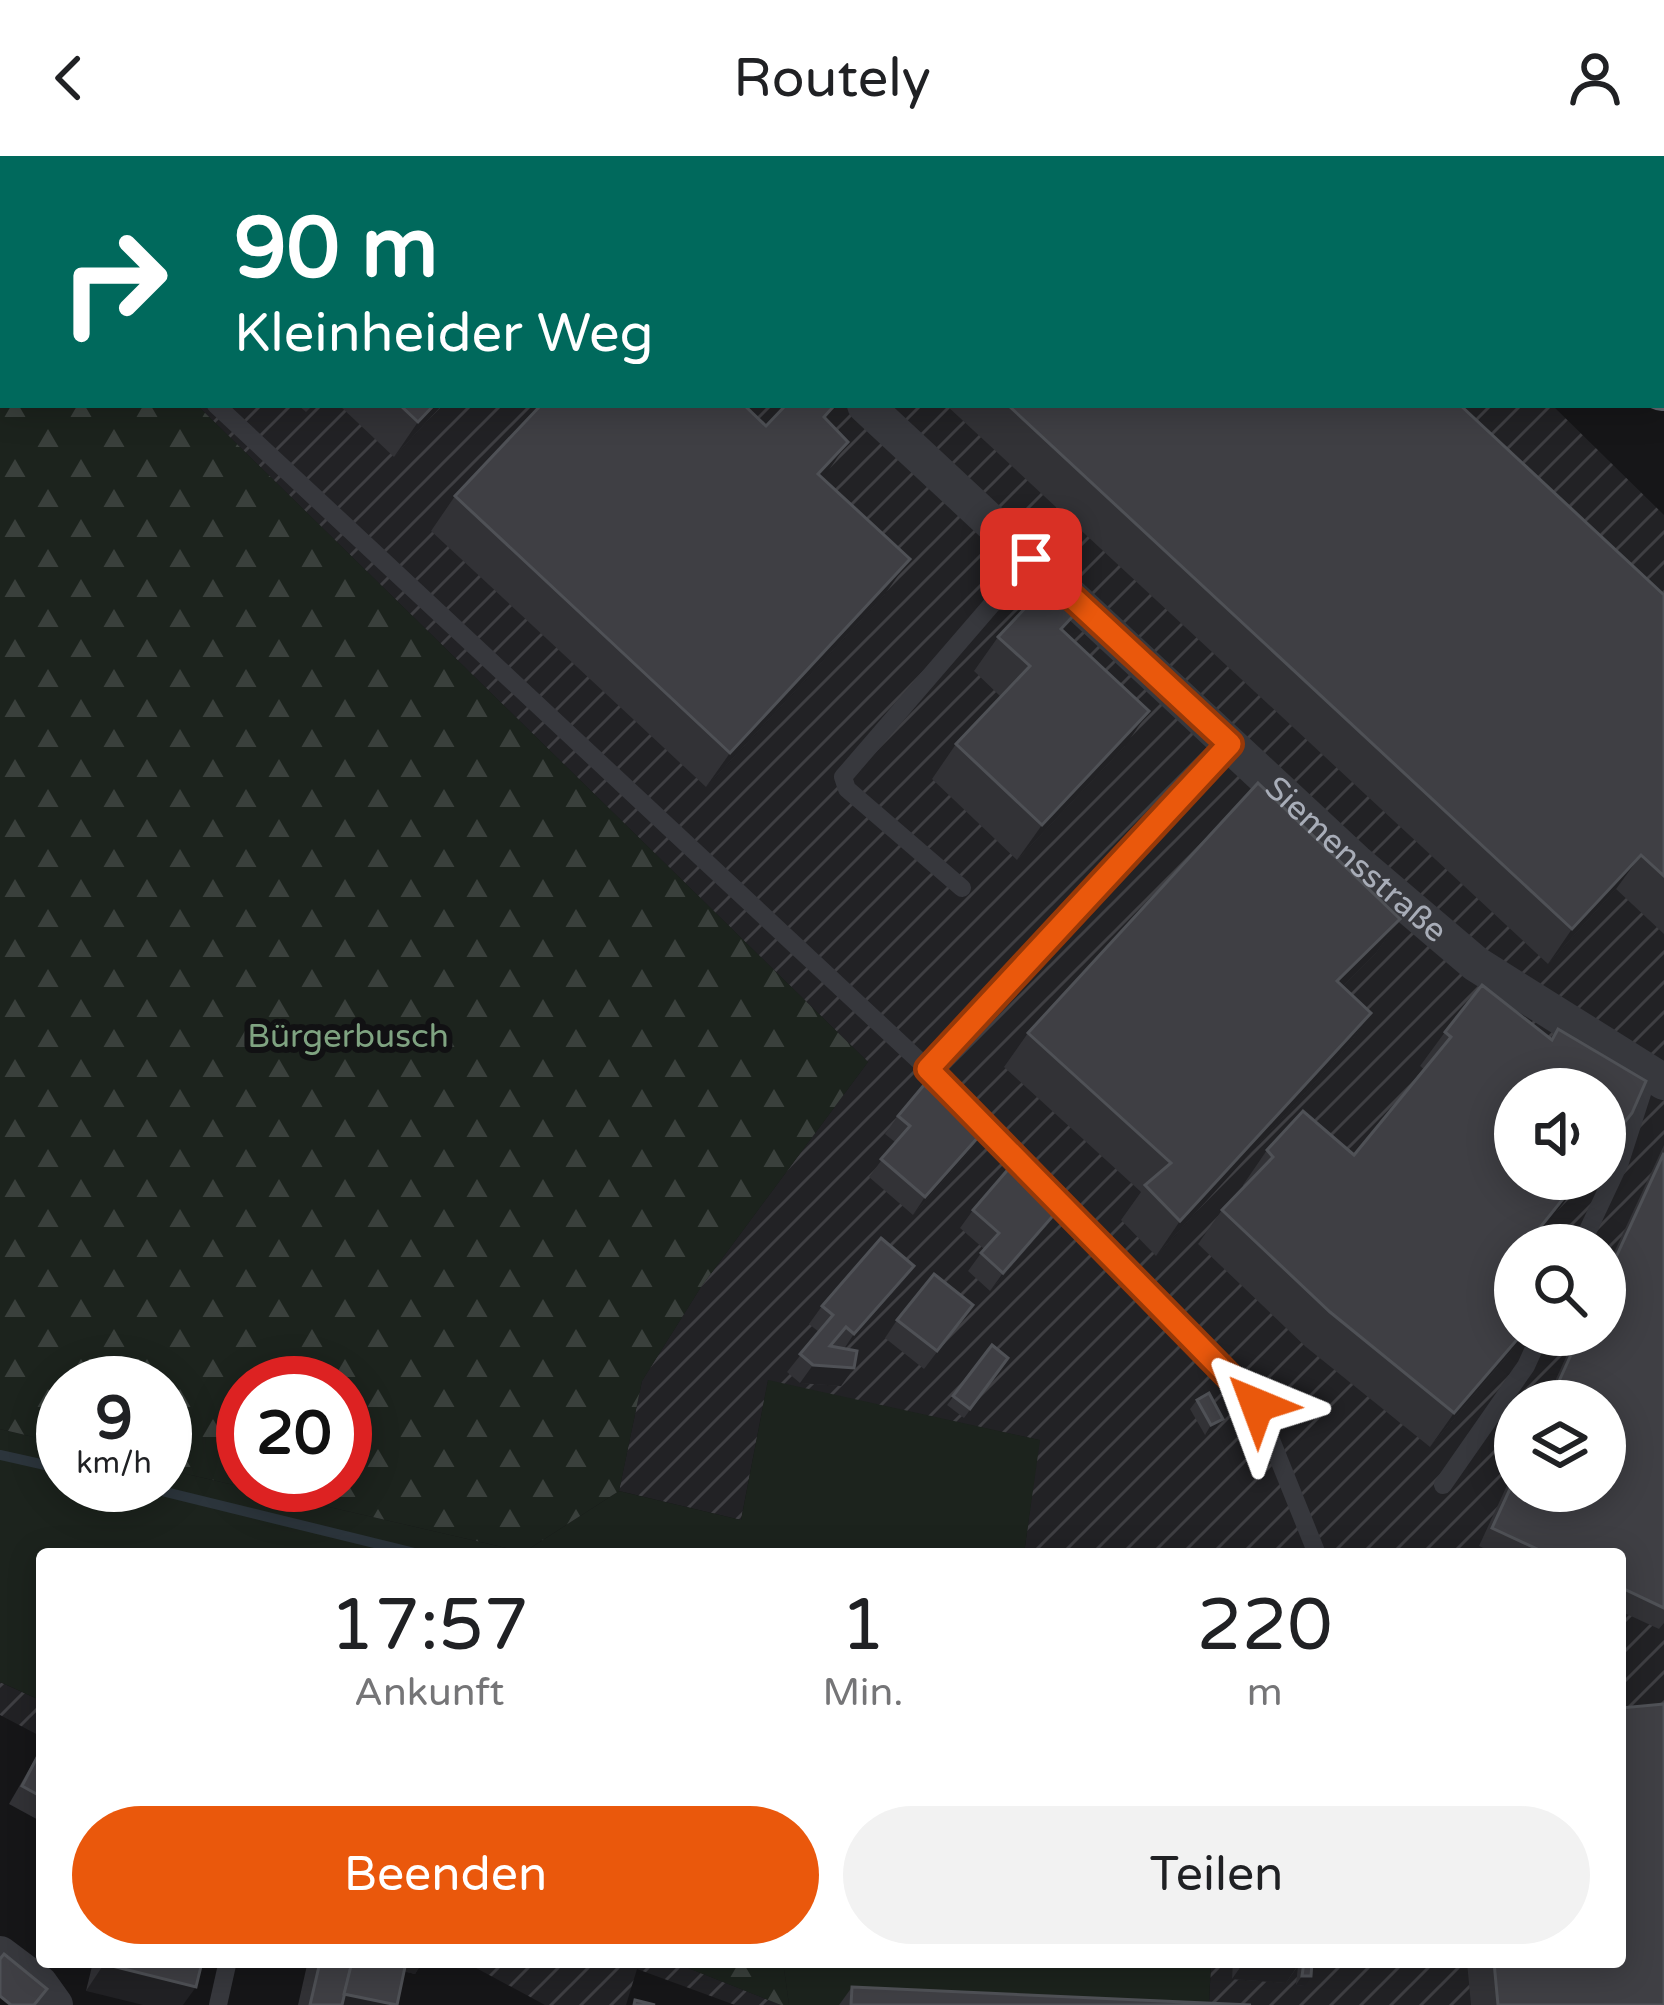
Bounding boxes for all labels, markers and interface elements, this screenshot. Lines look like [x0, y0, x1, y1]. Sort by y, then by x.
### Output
icon: back [36, 45, 102, 111]
icon: person [1562, 45, 1628, 111]
text: Routely [733, 46, 931, 111]
text: 90 m [234, 199, 438, 300]
icon: right [36, 204, 192, 360]
text: Kleinheider Weg [234, 301, 654, 366]
pin [980, 508, 1082, 610]
icon: arrive [998, 526, 1064, 592]
street label: Siemensstraße [1257, 768, 1455, 950]
park label: Bürgerbusch [247, 1017, 449, 1056]
map controls [1494, 1068, 1626, 1512]
button: sound [1494, 1068, 1626, 1200]
button: search [1494, 1224, 1626, 1356]
position arrow [1194, 1342, 1320, 1468]
speed limit sign: 20 [216, 1356, 372, 1512]
button: layers [1494, 1380, 1626, 1512]
text: 9 [95, 1383, 133, 1455]
text: km/h [76, 1445, 152, 1482]
text: 17:57 [329, 1583, 529, 1670]
text: 1 [840, 1583, 886, 1670]
text: 220 [1197, 1583, 1333, 1670]
text: Ankunft [354, 1669, 504, 1716]
text: Min. [823, 1669, 903, 1716]
text: m [1247, 1669, 1283, 1716]
button: Beenden [72, 1806, 819, 1944]
button: Teilen [843, 1806, 1590, 1944]

